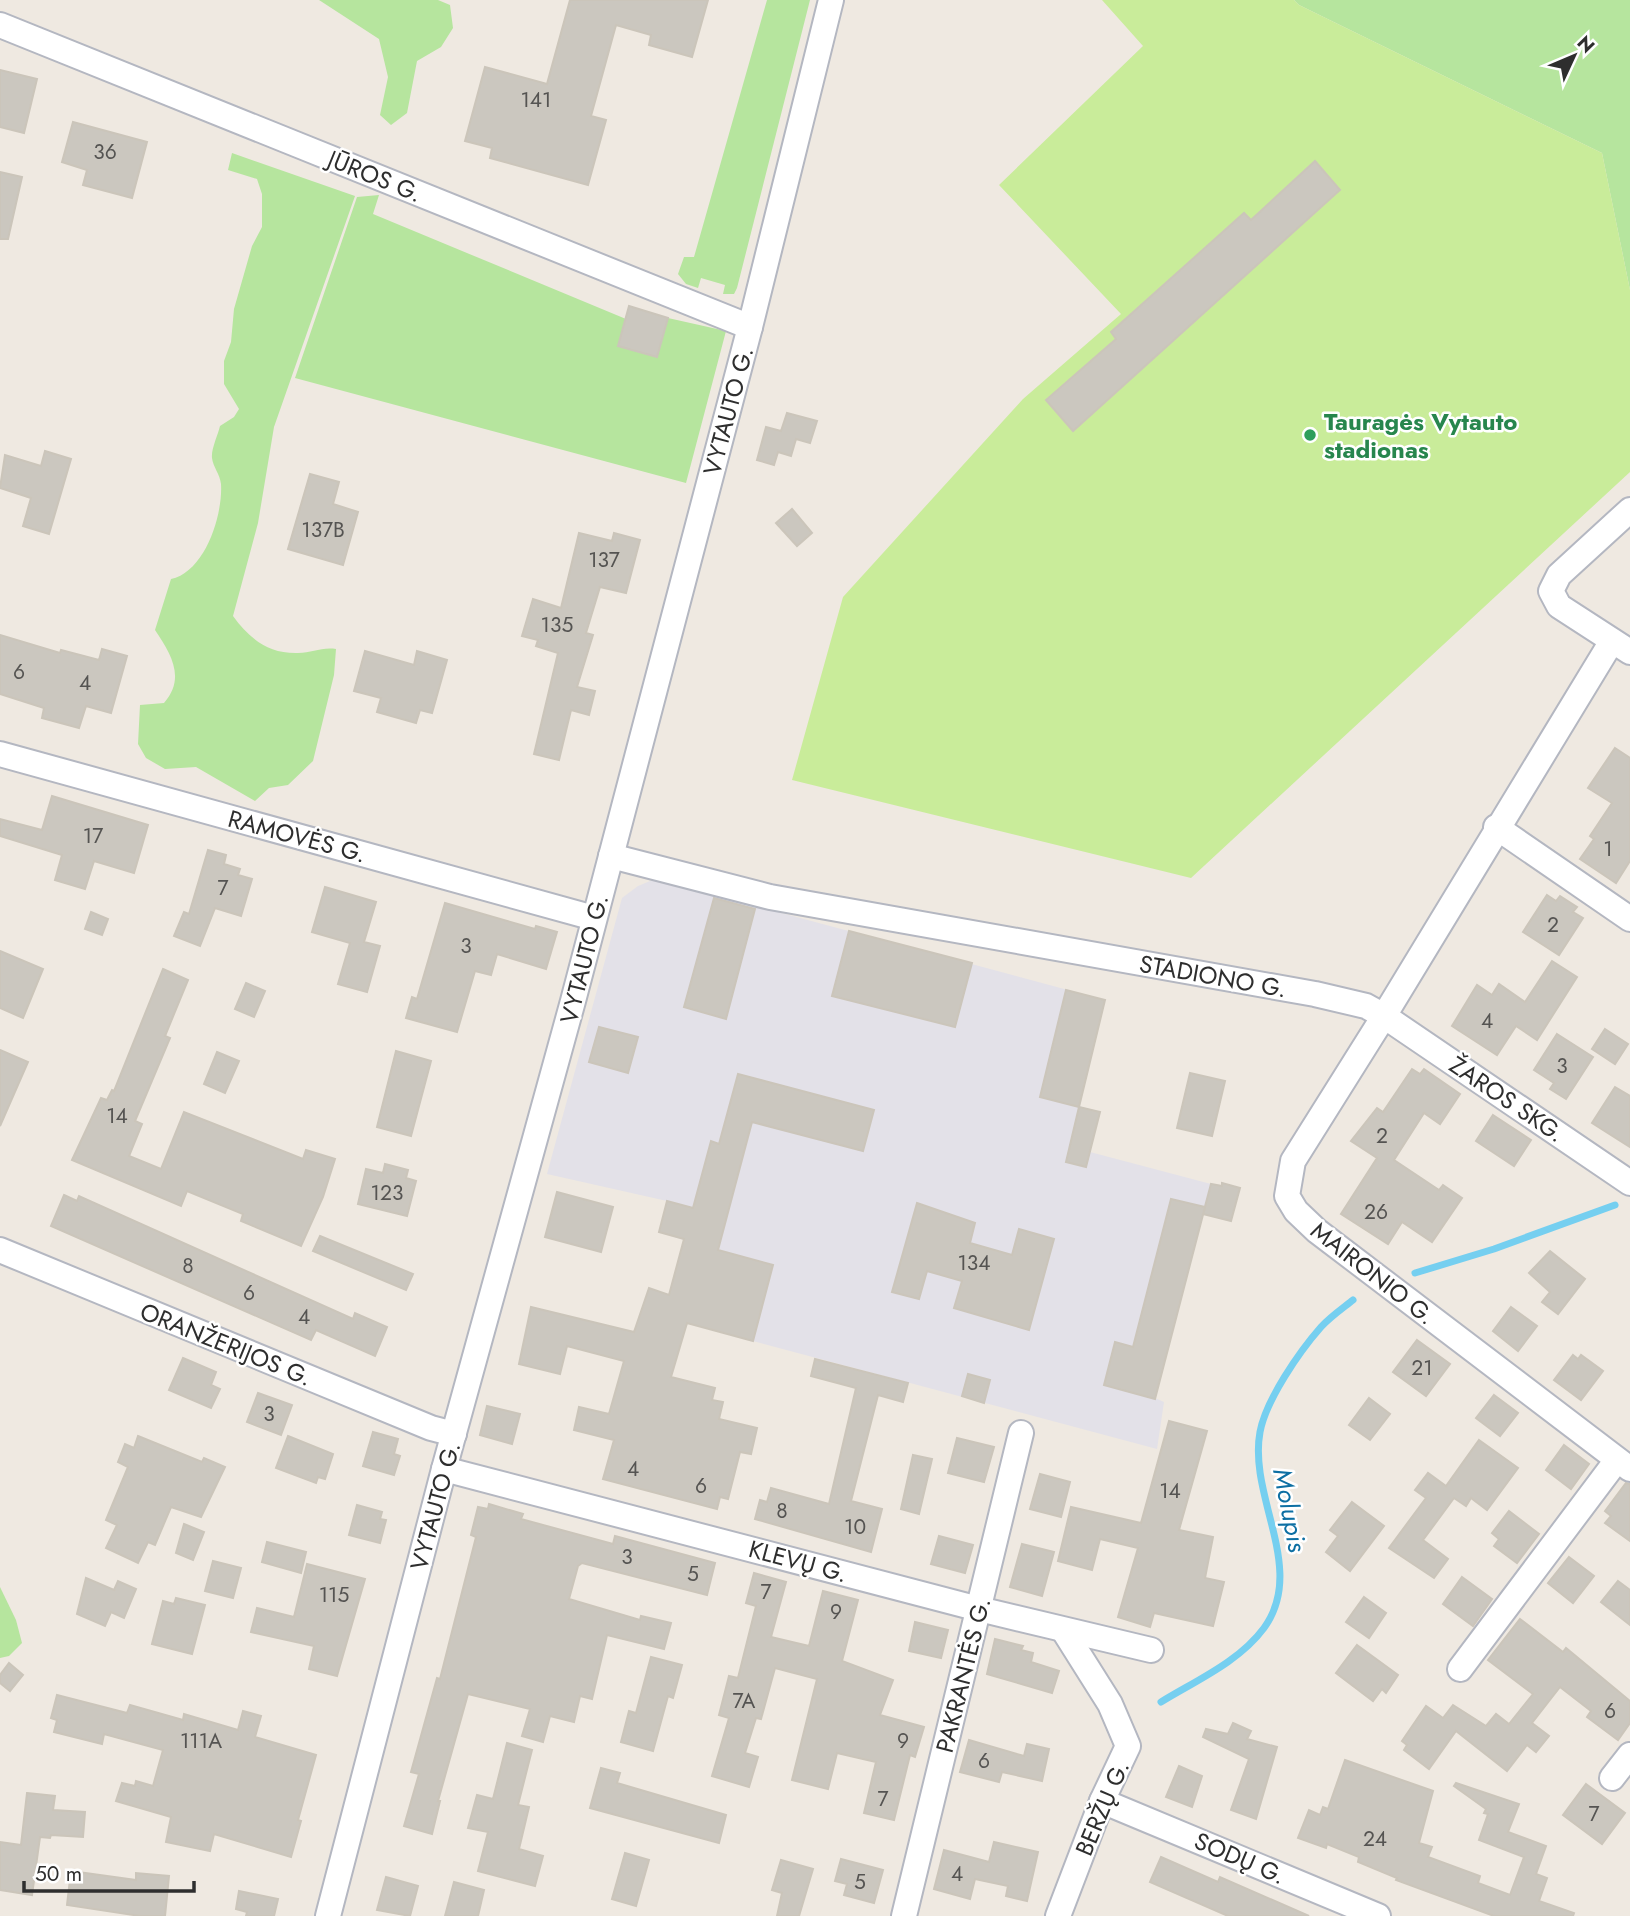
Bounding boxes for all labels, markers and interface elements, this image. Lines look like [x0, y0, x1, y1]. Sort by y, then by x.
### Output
north arrow [1539, 21, 1609, 91]
text: N [1571, 30, 1601, 59]
house number: 141 [520, 85, 552, 115]
house number: 36 [93, 137, 117, 167]
street label: JŪROS G. [320, 140, 427, 211]
street label: VYTAUTO G. [694, 343, 762, 479]
place label: Tauragės Vytauto stadionas [1324, 404, 1517, 467]
marker: Tauragės Vytauto stadionas [1302, 427, 1318, 443]
house number: 137B [301, 515, 345, 545]
house number: 137 [588, 545, 620, 575]
house number: 135 [541, 610, 573, 640]
house number: 6 [13, 657, 25, 687]
house number: 4 [79, 668, 91, 698]
street label: RAMOVĖS G. [224, 801, 370, 871]
house number: 17 [83, 821, 103, 851]
house number: 1 [1603, 834, 1613, 864]
house number: 7 [217, 873, 229, 903]
street label: VYTAUTO G. [551, 891, 617, 1027]
house number: 2 [1547, 910, 1559, 940]
house number: 3 [460, 931, 472, 961]
street label: STADIONO G. [1137, 946, 1289, 1006]
house number: 4 [1481, 1006, 1493, 1036]
street label: ŽAROS SKG. [1442, 1048, 1572, 1150]
house number: 3 [1556, 1051, 1568, 1081]
house number: 14 [106, 1101, 128, 1131]
house number: 2 [1376, 1121, 1388, 1151]
house number: 123 [371, 1178, 403, 1208]
house number: 26 [1364, 1197, 1388, 1227]
street label: MAIRONIO G. [1303, 1213, 1443, 1333]
house number: 134 [957, 1248, 991, 1278]
house number: 8 [182, 1251, 194, 1281]
house number: 6 [243, 1278, 255, 1308]
street label: ORANŽERIJOS G. [135, 1294, 317, 1394]
house number: 4 [298, 1302, 310, 1332]
house number: 21 [1411, 1353, 1433, 1383]
house number: 3 [263, 1399, 275, 1429]
street label: VYTAUTO G. [401, 1438, 469, 1574]
house number: 4 [627, 1454, 639, 1484]
water label: Molupis [1263, 1465, 1317, 1556]
house number: 6 [695, 1471, 707, 1501]
house number: 14 [1159, 1476, 1181, 1506]
house number: 8 [776, 1496, 788, 1526]
house number: 10 [844, 1512, 866, 1542]
street label: KLEVŲ G. [745, 1531, 851, 1591]
house number: 3 [621, 1542, 633, 1572]
house number: 5 [687, 1559, 699, 1589]
house number: 7 [760, 1577, 772, 1607]
house number: 115 [319, 1580, 349, 1610]
street label: PAKRANTĖS G. [927, 1594, 999, 1756]
house number: 9 [830, 1597, 842, 1627]
house number: 7A [733, 1686, 756, 1716]
house number: 6 [1604, 1696, 1616, 1726]
house number: 111A [180, 1726, 222, 1756]
house number: 9 [897, 1726, 909, 1756]
house number: 6 [978, 1746, 990, 1776]
street label: BERŽŲ G. [1066, 1755, 1138, 1861]
house number: 7 [877, 1784, 889, 1814]
house number: 7 [1588, 1799, 1600, 1829]
street label: SODŲ G. [1189, 1823, 1291, 1893]
house number: 24 [1363, 1824, 1387, 1854]
scale bar [24, 1850, 194, 1894]
text: 50 m [35, 1859, 82, 1889]
house number: 4 [951, 1859, 963, 1889]
house number: 5 [854, 1867, 866, 1897]

